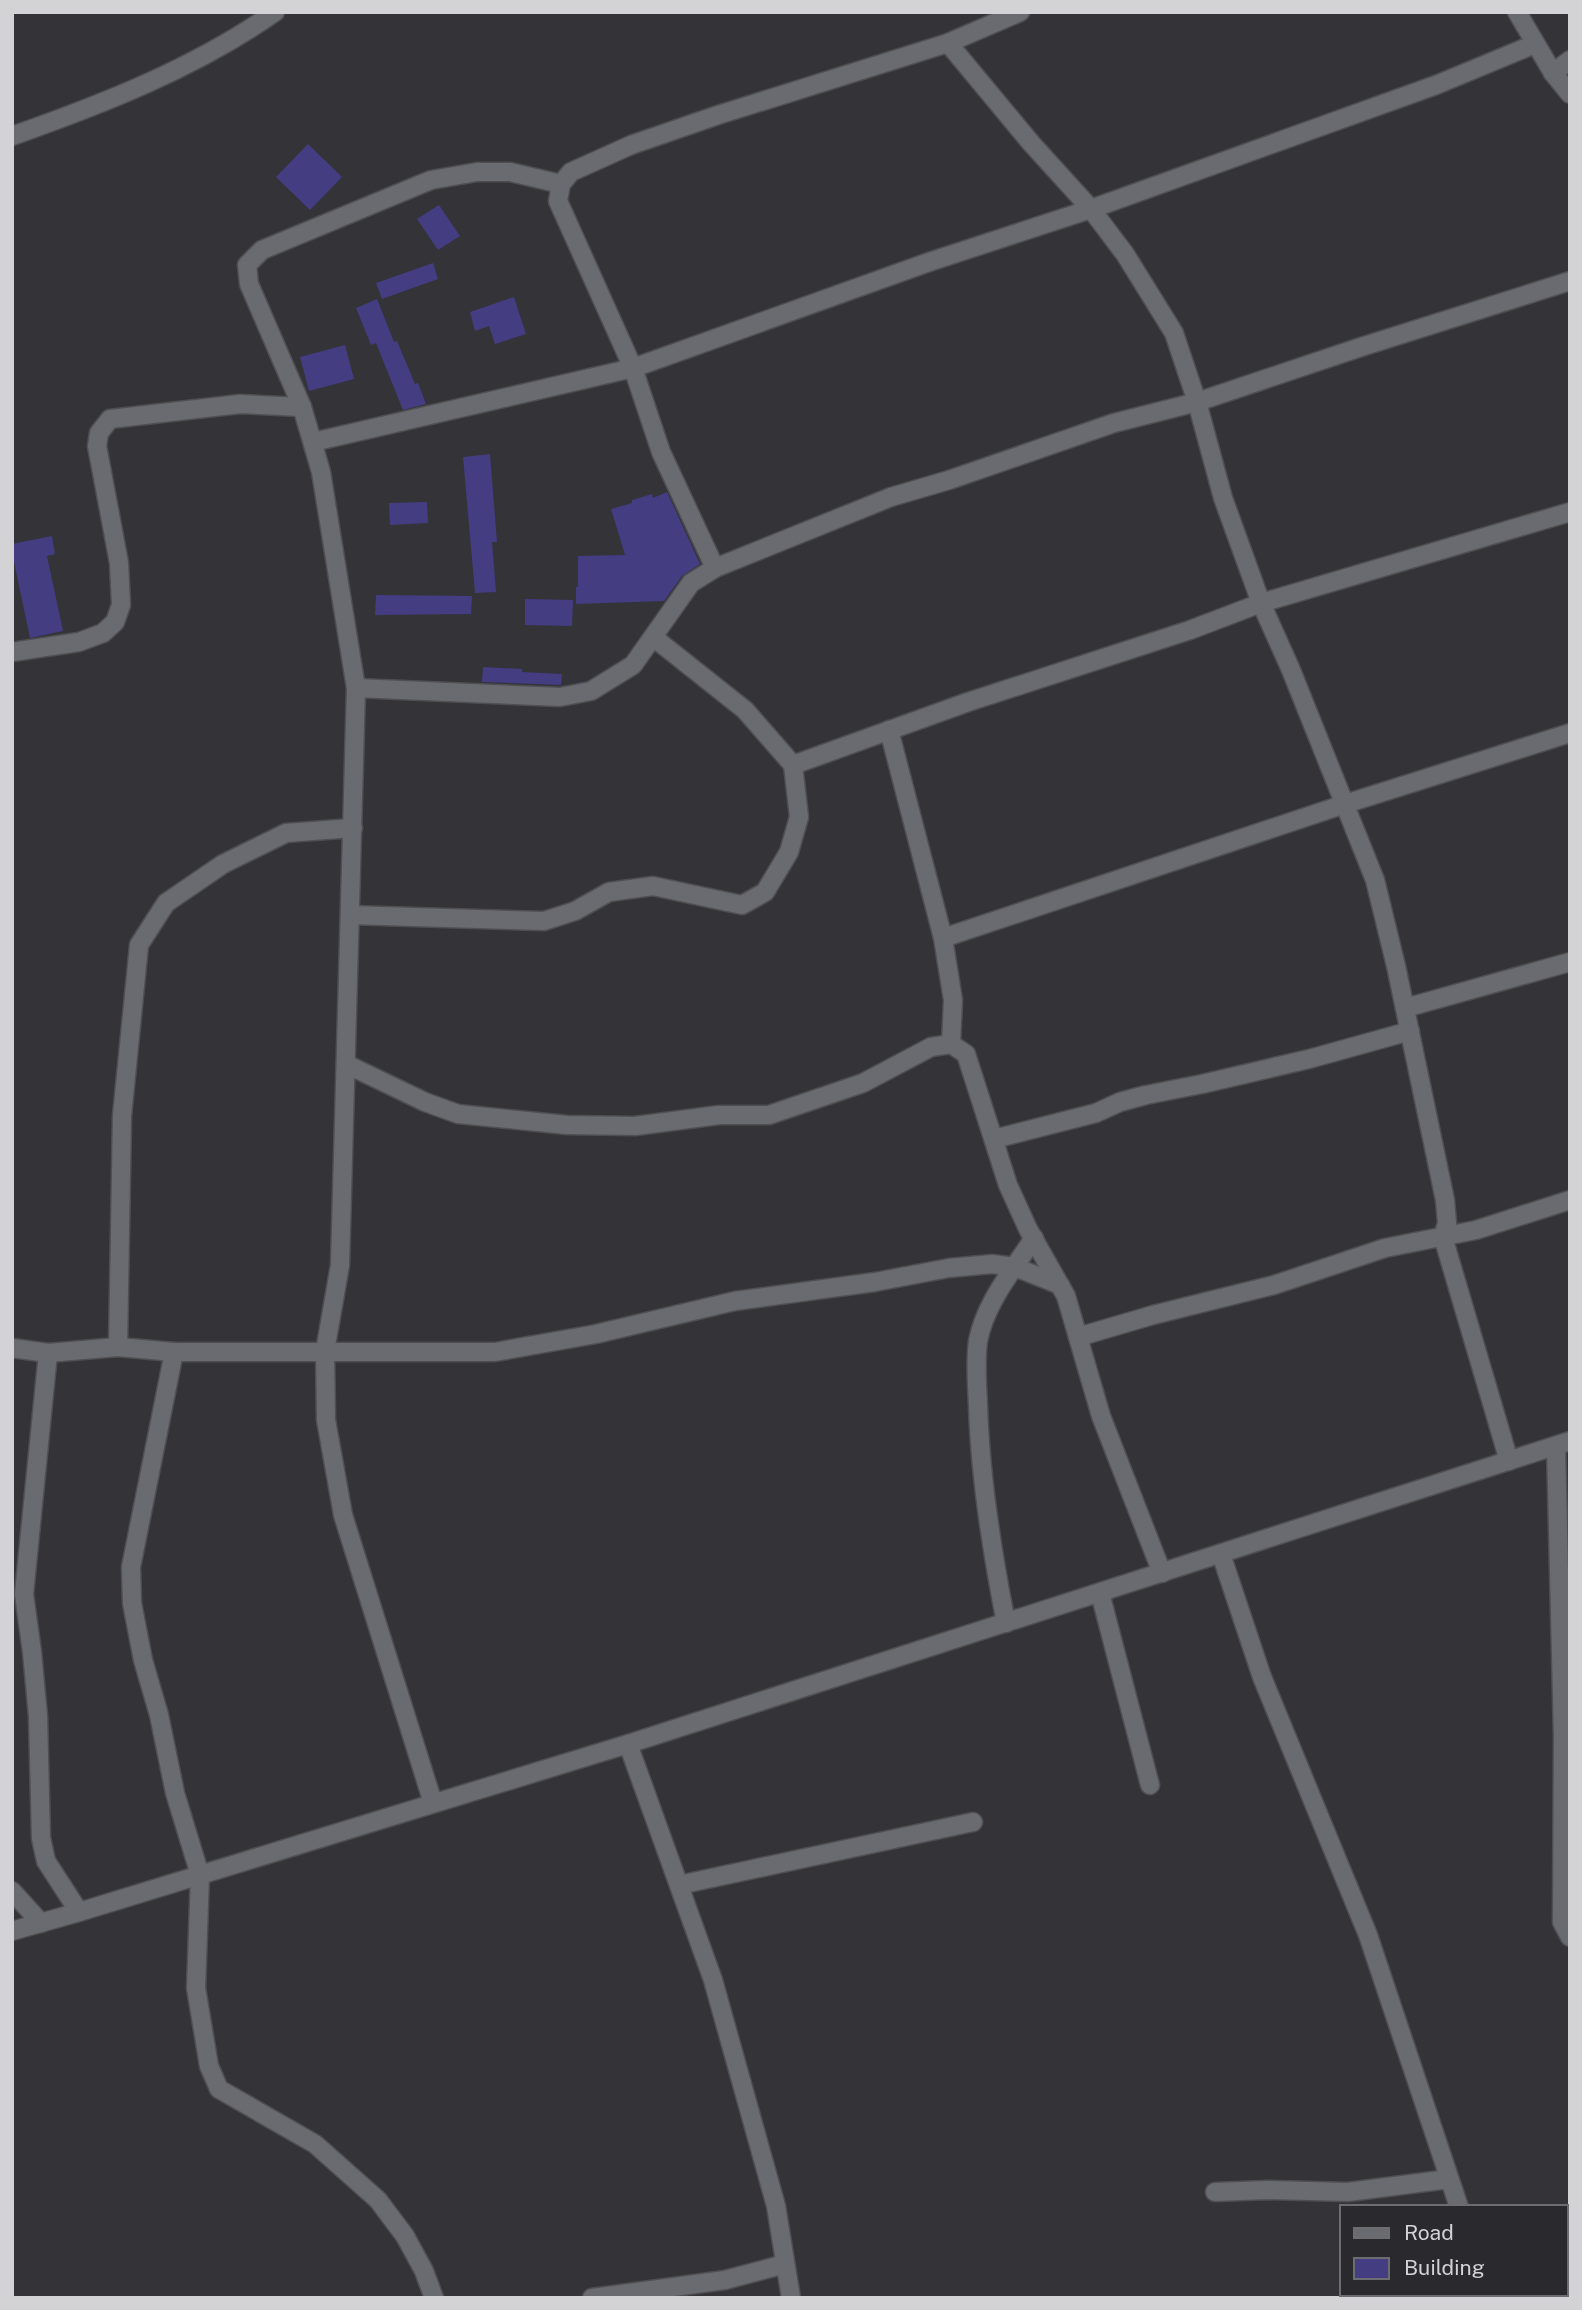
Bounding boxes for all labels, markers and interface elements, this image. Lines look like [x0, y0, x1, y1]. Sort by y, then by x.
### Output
legend [1340, 2205, 1568, 2296]
text: Road [1404, 2220, 1454, 2245]
text: Building [1404, 2255, 1485, 2280]

